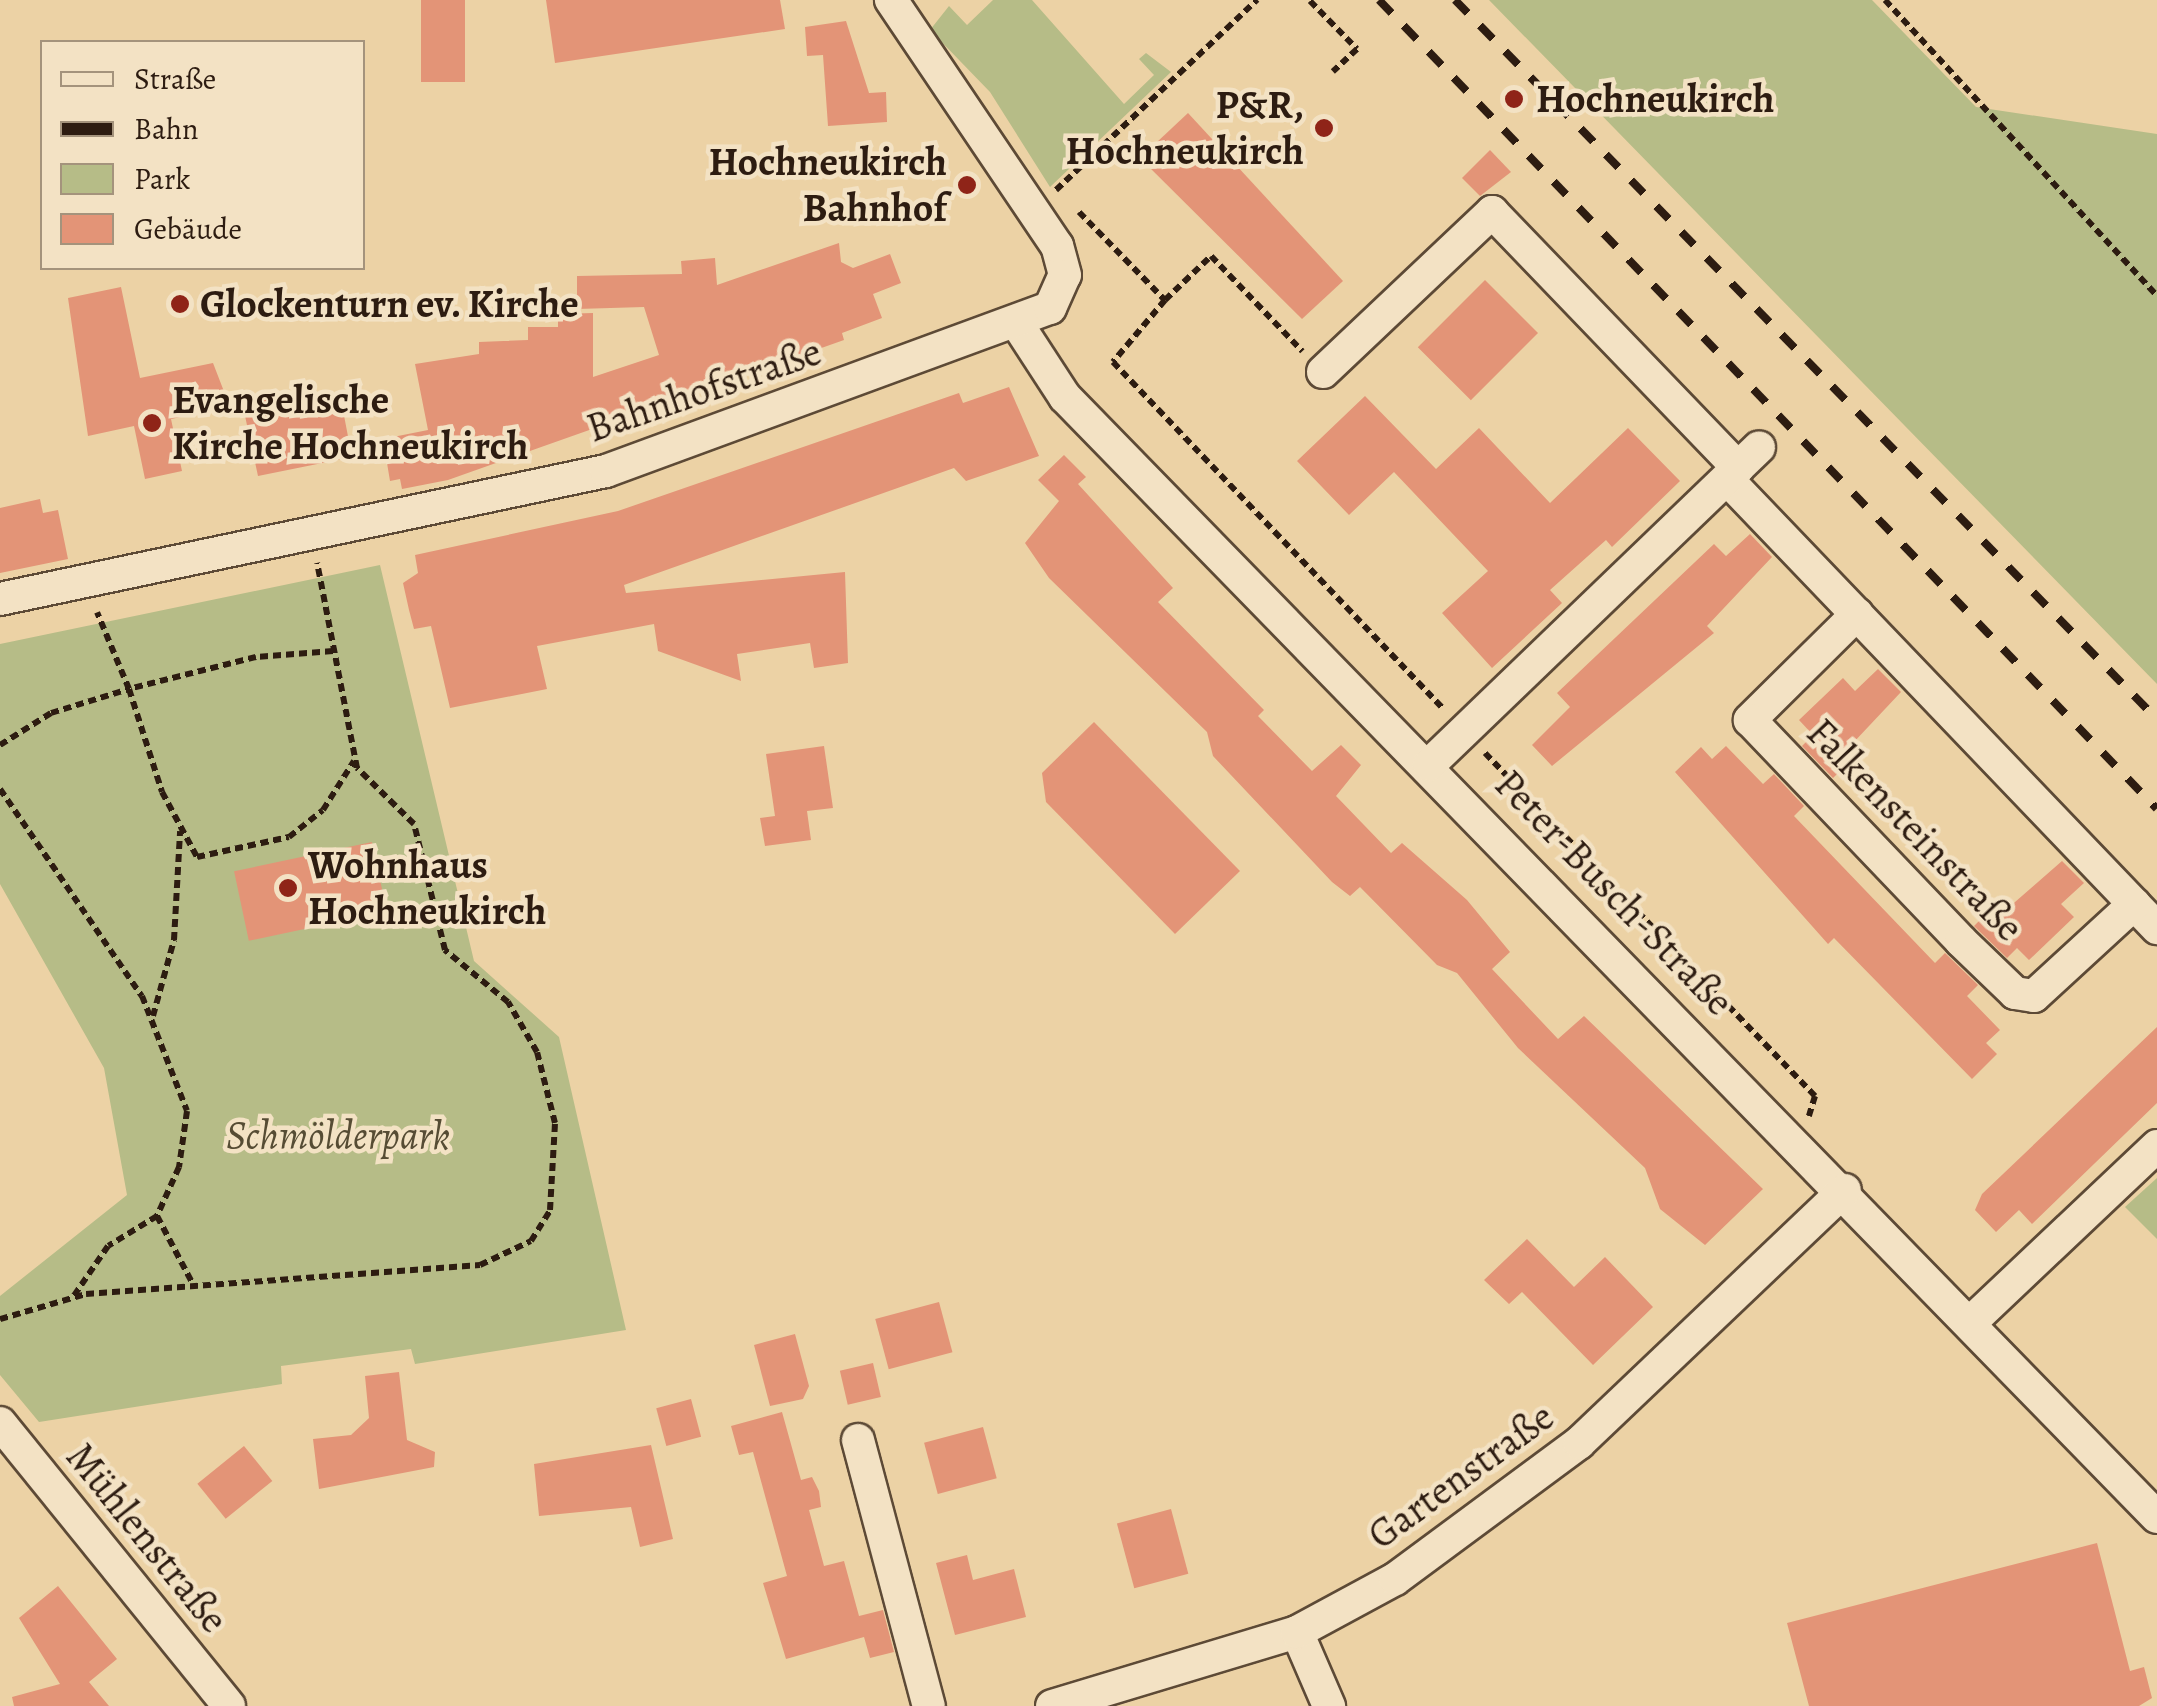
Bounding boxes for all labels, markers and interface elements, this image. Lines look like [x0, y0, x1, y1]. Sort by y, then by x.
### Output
legend [40, 40, 365, 270]
text: Straße [134, 59, 216, 99]
place label: Hochneukirch [1536, 75, 1774, 123]
place label: P&R, Hochneukirch [1066, 81, 1304, 175]
marker: Hochneukirch [1501, 86, 1527, 112]
text: Bahn [134, 109, 198, 149]
marker: P&R, Hochneukirch [1313, 117, 1335, 139]
place label: Hochneukirch Bahnhof [709, 138, 947, 232]
text: Park [134, 159, 190, 199]
marker: Hochneukirch Bahnhof [956, 174, 978, 196]
text: Gebäude [134, 209, 242, 249]
place label: Glockenturn ev. Kirche [200, 280, 579, 328]
marker: Glockenturn ev. Kirche [169, 293, 191, 315]
street label: Bahnhofstraße [581, 327, 827, 453]
place label: Evangelische Kirche Hochneukirch [172, 376, 529, 470]
marker: Evangelische Kirche Hochneukirch [141, 412, 163, 434]
street label: Falkensteinstraße [1797, 709, 2033, 951]
street label: Peter-Busch-Straße [1485, 760, 1743, 1026]
place label: Wohnhaus Hochneukirch [308, 841, 546, 935]
marker: Wohnhaus Hochneukirch [277, 877, 299, 899]
park label: Schmölderpark [226, 1112, 450, 1160]
street label: Gartenstraße [1359, 1393, 1563, 1559]
street label: Mühlenstraße [56, 1433, 238, 1643]

